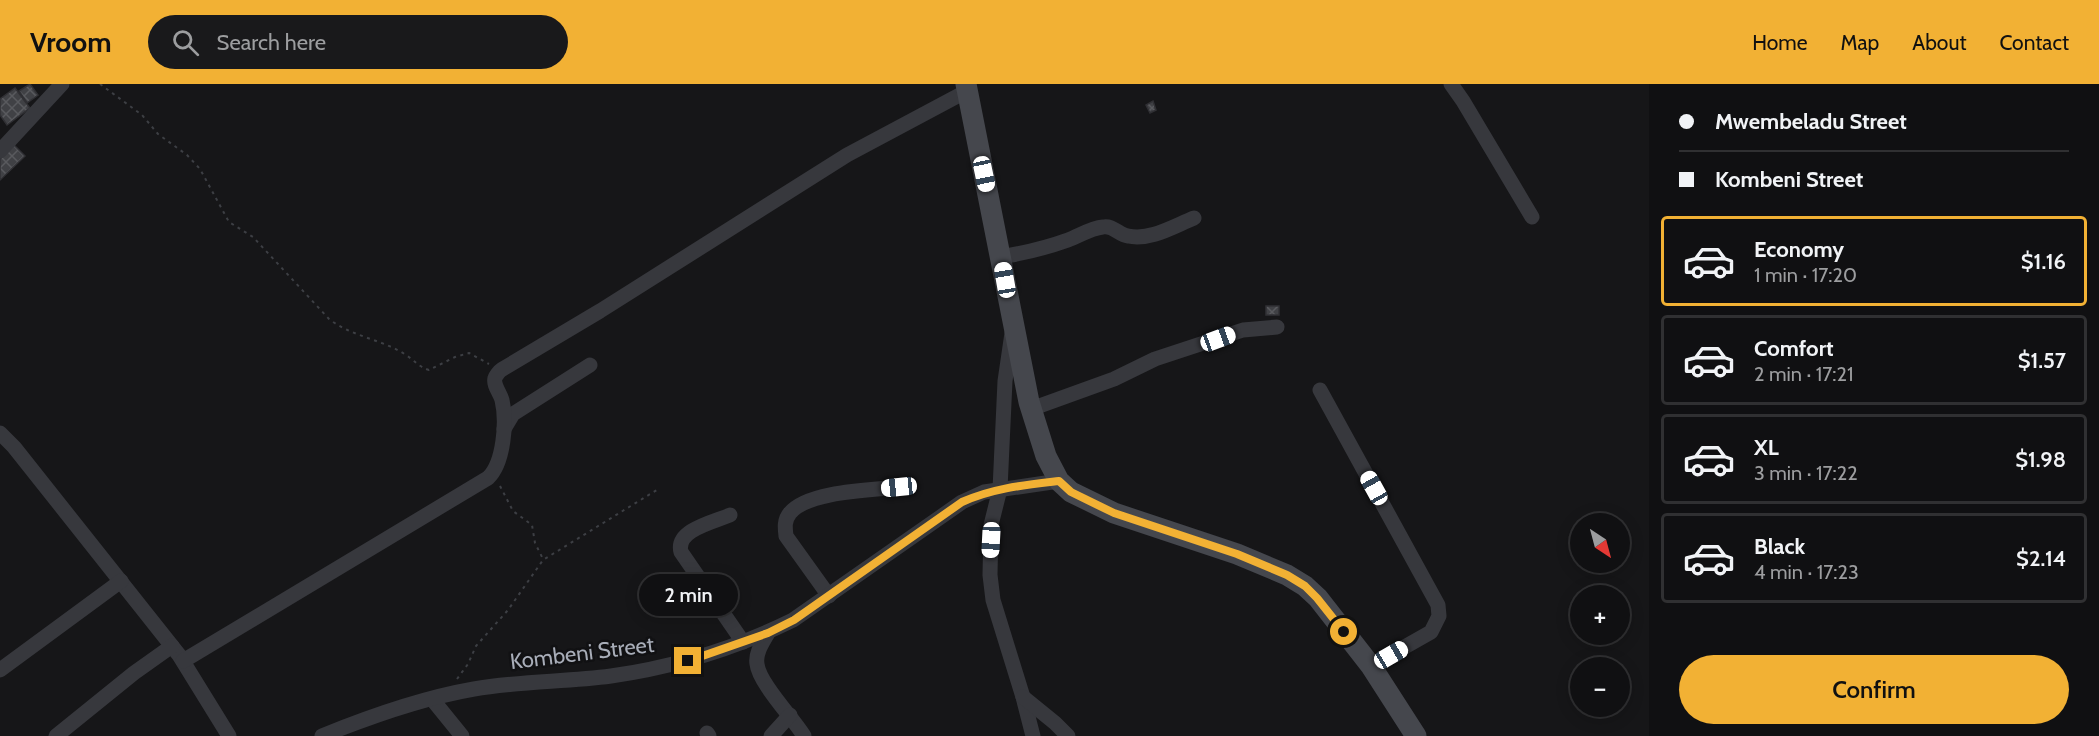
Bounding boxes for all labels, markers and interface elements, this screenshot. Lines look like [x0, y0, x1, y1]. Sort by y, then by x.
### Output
search box [148, 15, 568, 69]
text: Vroom [30, 25, 112, 59]
icon: search [169, 26, 202, 59]
text: Search here [217, 29, 326, 56]
text: Home [1752, 30, 1808, 55]
text: Map [1841, 30, 1879, 55]
text: About [1912, 30, 1966, 55]
text: Contact [1999, 30, 2069, 55]
text: Mwembeladu Street [1715, 108, 1907, 135]
car [971, 155, 997, 193]
text: Kombeni Street [1715, 166, 1863, 193]
icon: car [1682, 234, 1736, 288]
text: Economy [1754, 236, 1844, 263]
text: $1.16 [2021, 248, 2066, 275]
car [993, 261, 1017, 299]
text: 1 min · 17:20 [1754, 263, 1857, 287]
car [1198, 324, 1238, 354]
icon: car [1682, 333, 1736, 387]
text: Comfort [1754, 335, 1833, 362]
text: $1.57 [2018, 347, 2066, 374]
text: 2 min · 17:21 [1754, 362, 1853, 386]
icon: car [1682, 432, 1736, 486]
text: XL [1754, 434, 1779, 461]
text: $1.98 [2015, 446, 2066, 473]
text: 3 min · 17:22 [1754, 461, 1858, 485]
car [1357, 468, 1391, 508]
car [880, 476, 918, 498]
north arrow [1570, 513, 1630, 573]
map controls [1570, 513, 1630, 717]
car [981, 522, 1001, 558]
icon: car [1682, 531, 1736, 585]
text: Black [1754, 533, 1805, 560]
text: $2.14 [2016, 545, 2066, 572]
text: 4 min · 17:23 [1754, 560, 1859, 584]
callout: 2 min [638, 574, 738, 616]
text: 2 min [664, 583, 713, 607]
button: + [1570, 585, 1630, 645]
route start [1330, 618, 1357, 645]
street label: Kombeni Street [508, 631, 656, 675]
car [1371, 638, 1411, 672]
route end [674, 647, 701, 674]
button: Confirm [1679, 655, 2069, 724]
button: − [1570, 657, 1630, 717]

